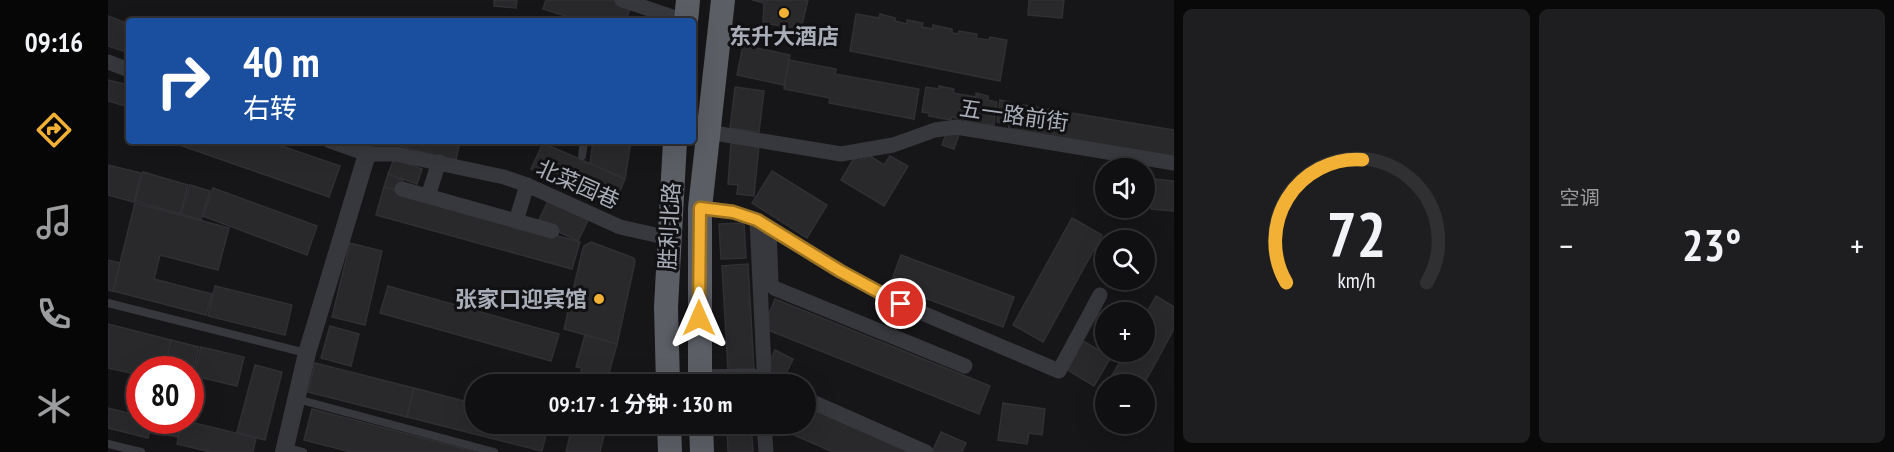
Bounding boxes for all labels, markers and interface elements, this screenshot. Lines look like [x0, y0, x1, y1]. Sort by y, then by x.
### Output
marker: 东升大酒店 [777, 6, 791, 20]
place label: 东升大酒店 [729, 22, 839, 50]
text: 09:16 [25, 25, 83, 59]
text: 40 m [243, 34, 320, 89]
icon: right [144, 42, 222, 120]
text: 右转 [243, 91, 297, 125]
street label: 五一路前街 [958, 93, 1070, 137]
icon: directions [33, 109, 75, 151]
street label: 北菜园巷 [532, 153, 624, 215]
map controls [1095, 158, 1155, 434]
button: sound [1095, 158, 1155, 218]
street label: 胜利北路 [653, 181, 685, 271]
text: 空调 [1560, 185, 1600, 211]
text: 72 [1326, 193, 1386, 274]
icon: music [33, 201, 75, 243]
text: 23° [1682, 215, 1741, 273]
text: − [1560, 224, 1573, 267]
text: + [1850, 224, 1864, 267]
button: search [1095, 230, 1155, 290]
text: km/h [1337, 266, 1375, 294]
pin [875, 278, 926, 329]
place label: 张家口迎宾馆 [455, 285, 587, 313]
position arrow [667, 286, 731, 350]
icon: arrive [884, 287, 917, 320]
marker: 张家口迎宾馆 [592, 292, 606, 306]
icon: phone [33, 293, 75, 335]
button: + [1095, 302, 1155, 362]
speed limit sign: 80 [126, 356, 204, 434]
button: − [1095, 374, 1155, 434]
icon: climate [33, 385, 75, 427]
text: 09:17 · 1 分钟 · 130 m [549, 390, 732, 418]

